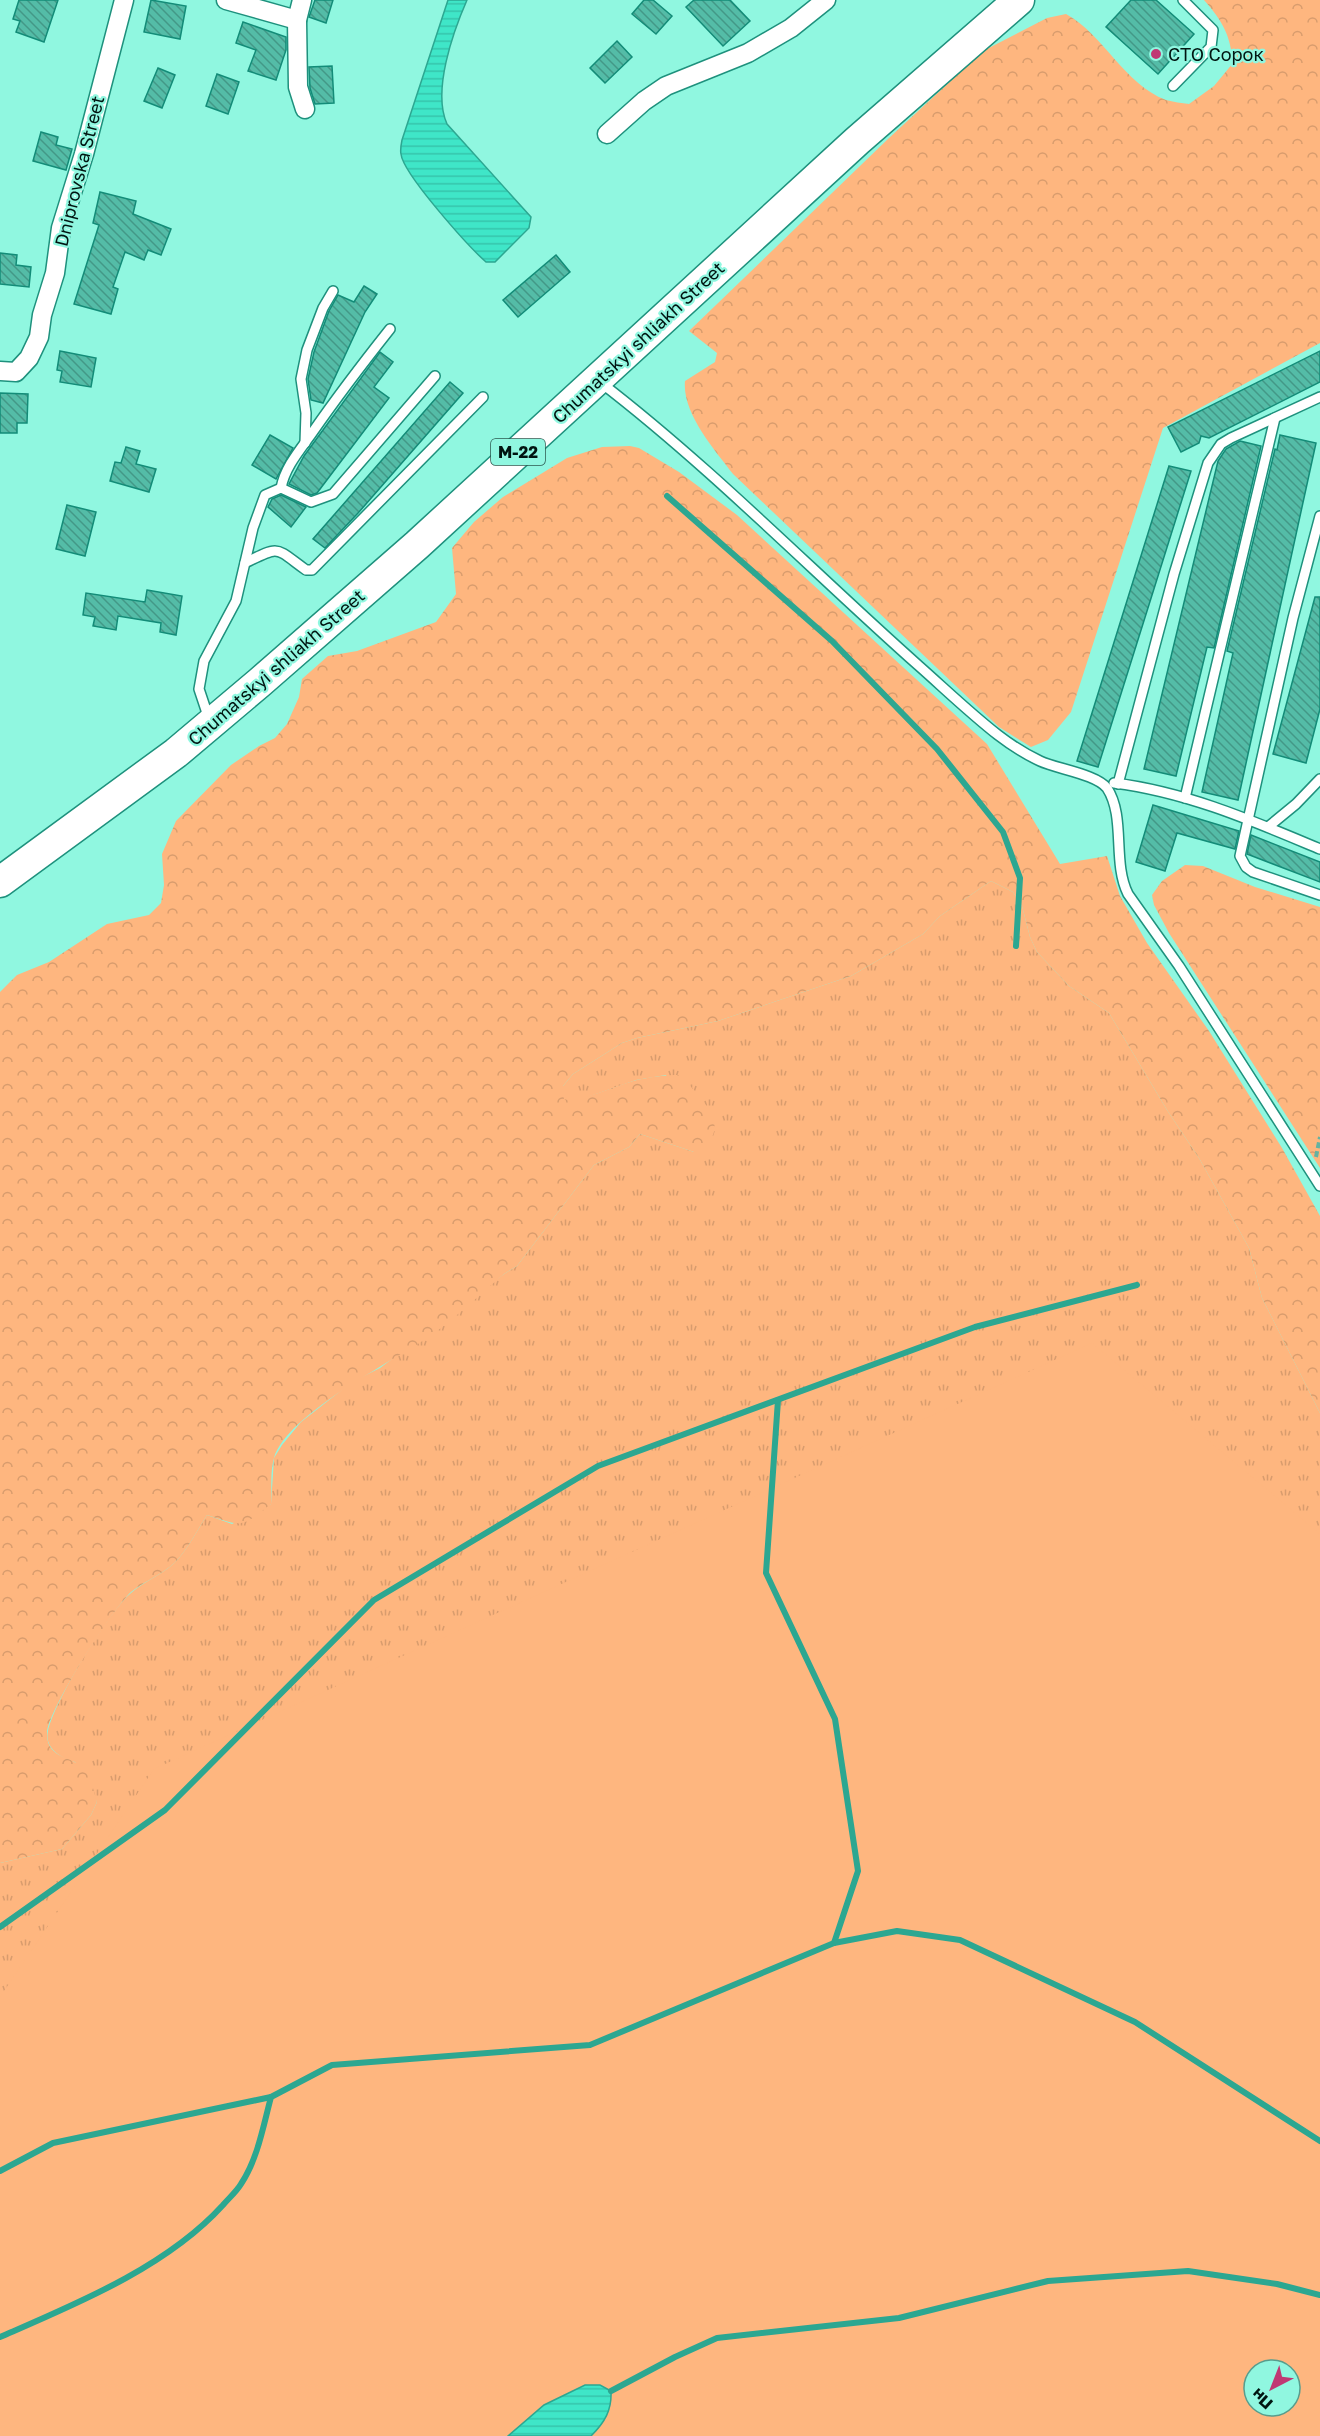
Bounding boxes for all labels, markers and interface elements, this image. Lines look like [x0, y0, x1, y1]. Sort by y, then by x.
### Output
place label: СТО Сорок [1168, 43, 1264, 65]
marker: СТО Сорок [1149, 47, 1163, 61]
street label: Dniprovska Street [50, 93, 108, 249]
street label: Chumatskyi shliakh Street [547, 257, 729, 427]
road number: М-22 [491, 439, 545, 465]
street label: Chumatskyi shliakh Street [183, 584, 369, 750]
north arrow [1242, 2358, 1302, 2418]
text: Пн [1247, 2384, 1277, 2414]

